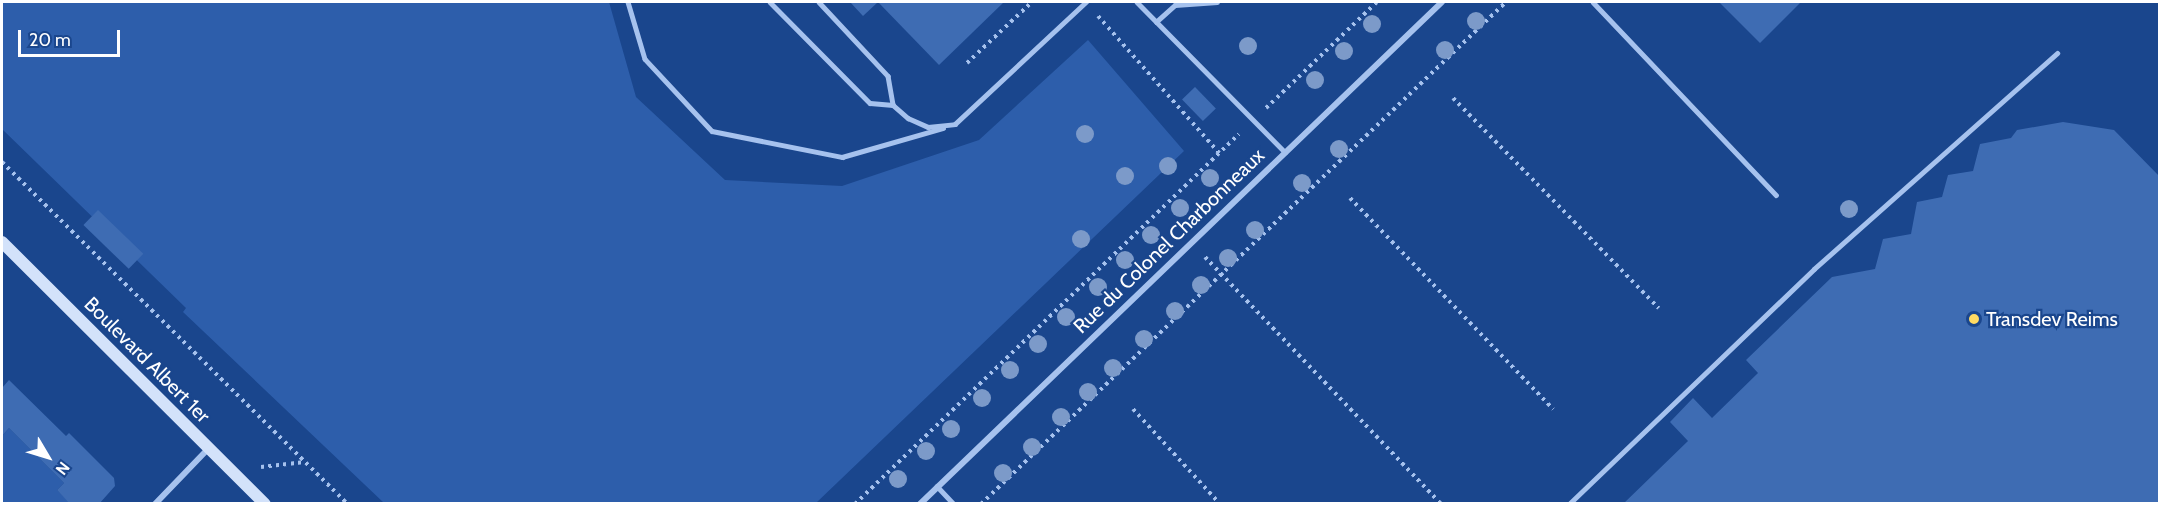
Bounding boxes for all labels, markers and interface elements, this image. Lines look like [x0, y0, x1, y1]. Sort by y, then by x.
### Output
scale bar [21, 18, 123, 56]
text: 20 m [29, 29, 71, 51]
street label: Rue du Colonel Charbonneaux [1069, 144, 1269, 338]
street label: Boulevard Albert 1er [79, 292, 215, 428]
place label: Transdev Reims [1986, 307, 2118, 331]
marker: Transdev Reims [1967, 312, 1981, 326]
north arrow [18, 427, 78, 487]
text: N [52, 458, 74, 479]

